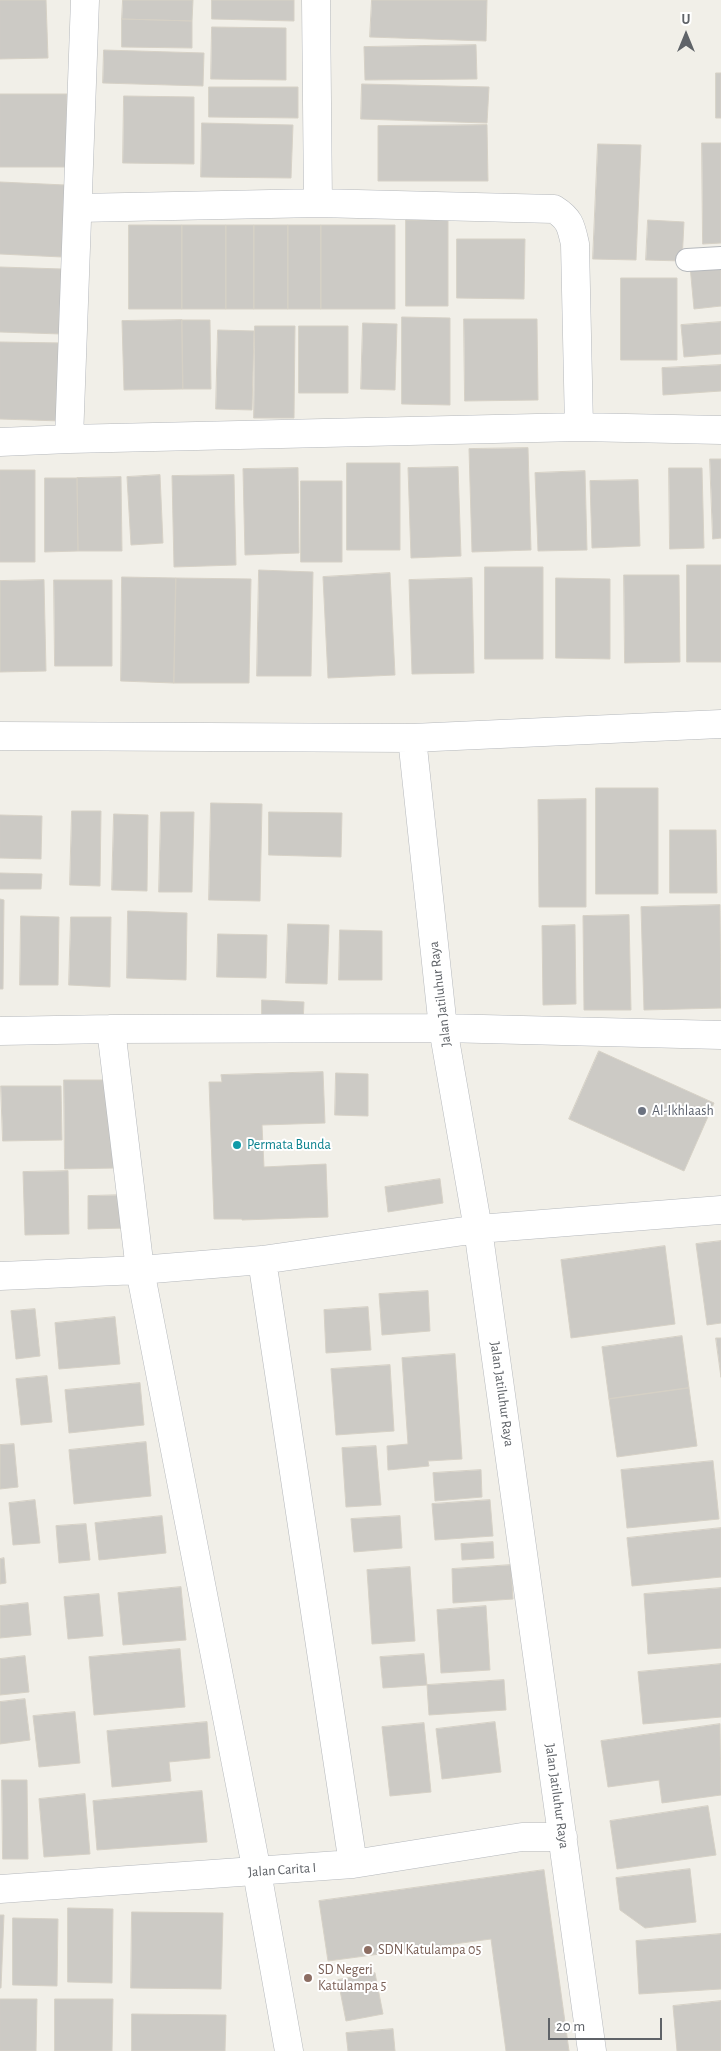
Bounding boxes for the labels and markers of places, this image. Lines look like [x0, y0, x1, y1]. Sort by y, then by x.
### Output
place label: Al-Ikhlaash [652, 1103, 714, 1119]
marker: Al-Ikhlaash [636, 1105, 648, 1117]
place label: Permata Bunda [247, 1137, 331, 1153]
marker: Permata Bunda [231, 1139, 243, 1151]
place label: SDN Katulampa 05 [378, 1942, 481, 1958]
marker: SDN Katulampa 05 [362, 1944, 374, 1956]
place label: SD Negeri Katulampa 5 [318, 1962, 386, 1994]
marker: SD Negeri Katulampa 5 [302, 1972, 314, 1984]

